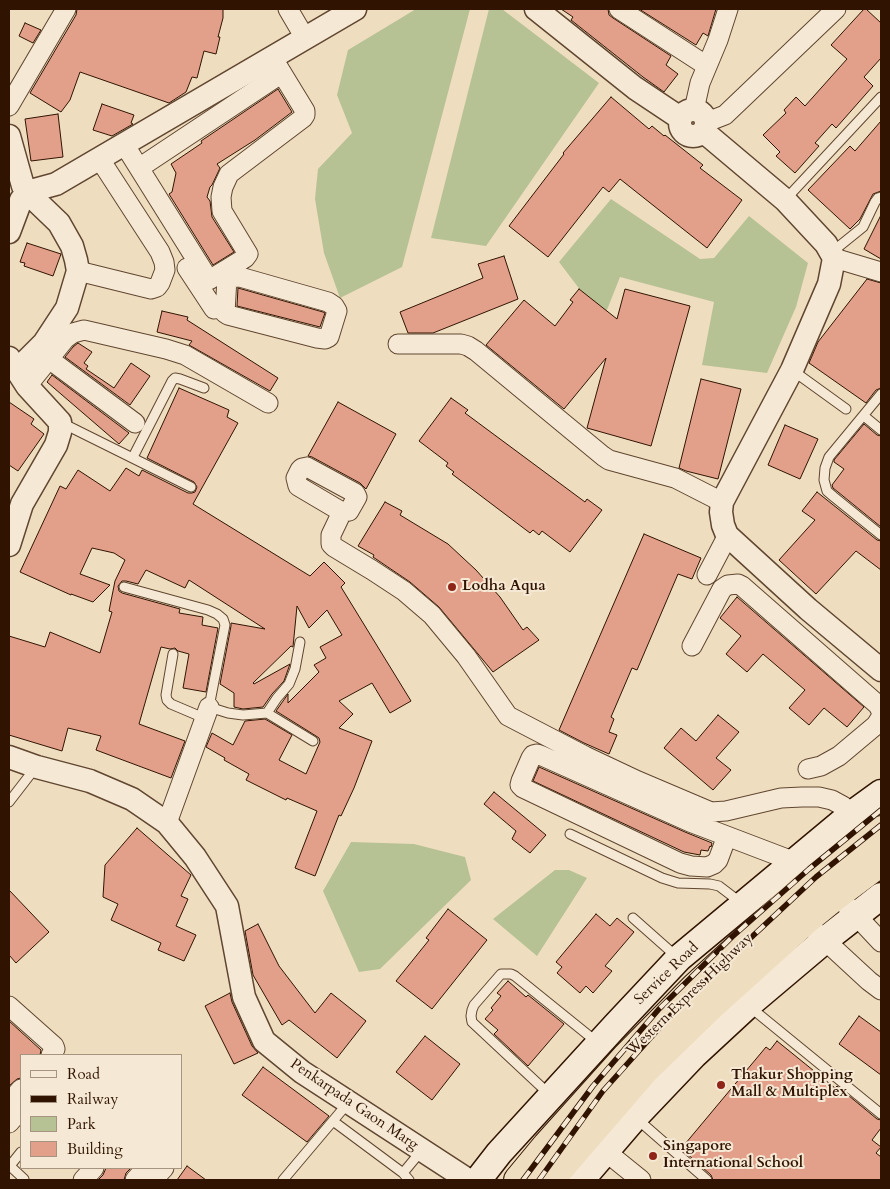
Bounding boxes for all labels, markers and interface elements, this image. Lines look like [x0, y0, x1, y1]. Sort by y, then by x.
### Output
place label: Lodha Aqua [462, 578, 546, 596]
marker: Lodha Aqua [446, 581, 458, 593]
street label: Western Express Highway [623, 930, 757, 1060]
street label: Service Road [631, 939, 703, 1009]
legend [20, 1054, 182, 1169]
street label: Penkarpada Gaon Marg [287, 1055, 421, 1155]
text: Road [67, 1064, 100, 1084]
place label: Thakur Shopping Mall & Multiplex [731, 1067, 853, 1102]
marker: Thakur Shopping Mall & Multiplex [715, 1079, 727, 1091]
text: Railway [67, 1089, 118, 1109]
text: Park [67, 1114, 96, 1134]
place label: Singapore International School [663, 1138, 803, 1173]
text: Building [67, 1139, 123, 1159]
marker: Singapore International School [647, 1150, 659, 1162]

